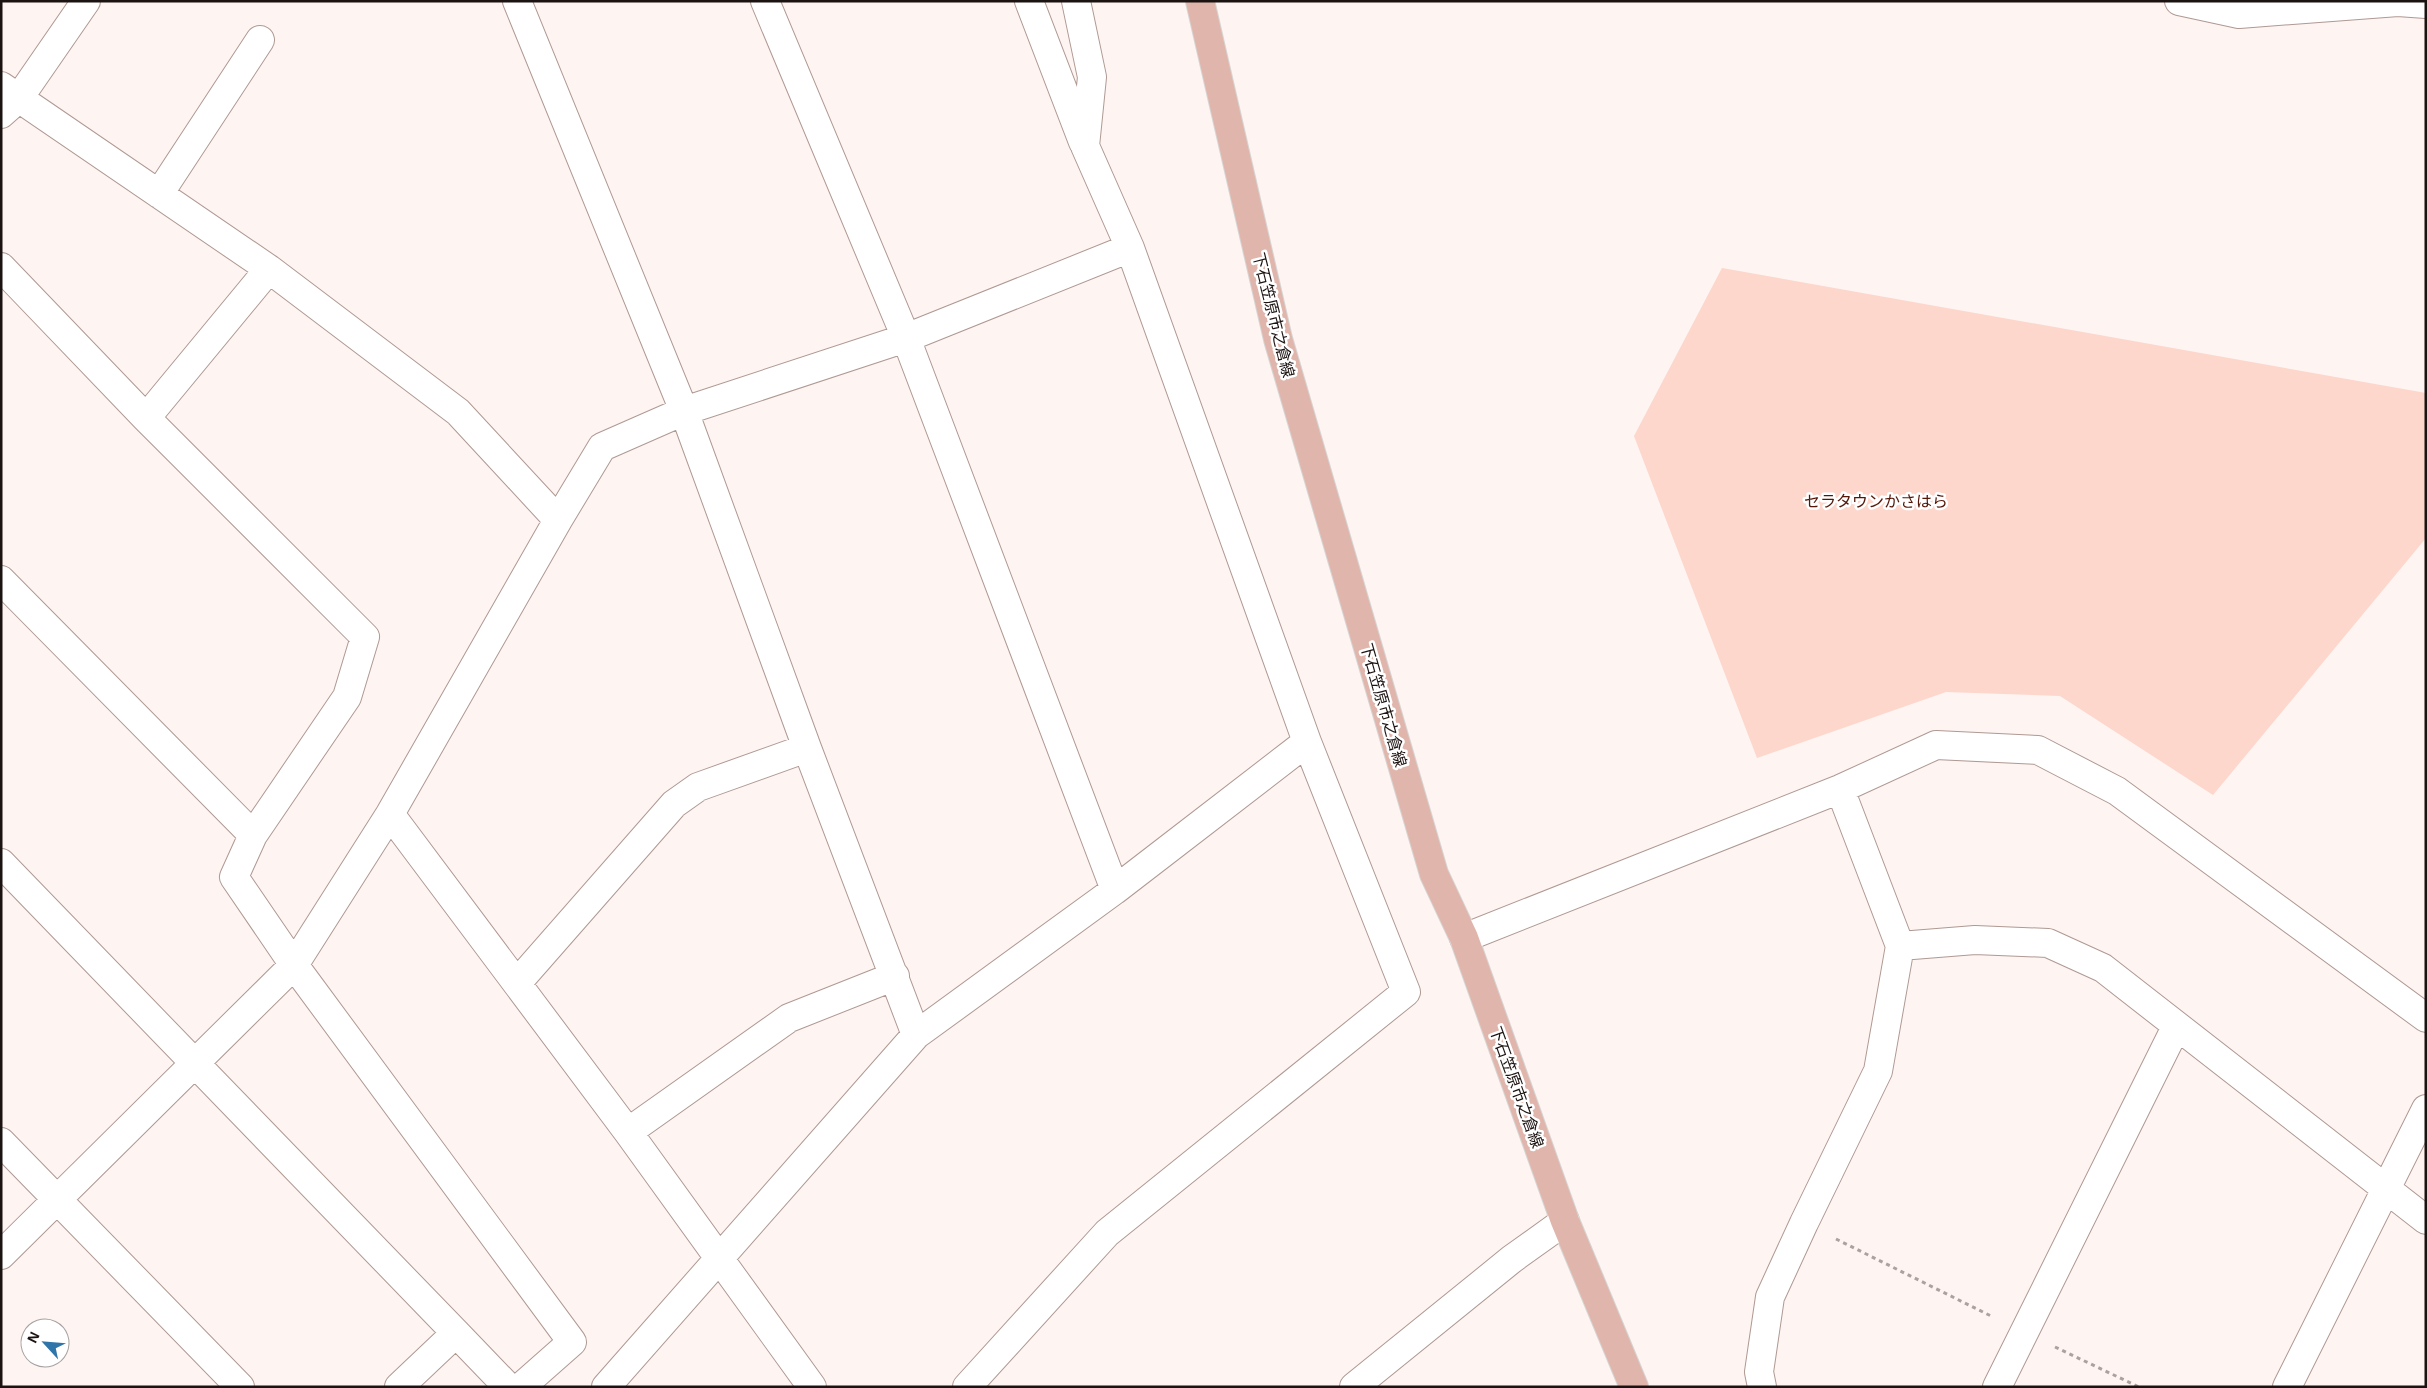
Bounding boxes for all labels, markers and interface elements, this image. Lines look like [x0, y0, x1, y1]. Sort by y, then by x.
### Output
street label: 下石笠原市之倉線 [1250, 251, 1297, 379]
park label: セラタウンかさはら [1804, 493, 1948, 510]
street label: 下石笠原市之倉線 [1358, 641, 1409, 769]
street label: 下石笠原市之倉線 [1487, 1024, 1546, 1150]
north arrow [20, 1318, 70, 1368]
text: N [24, 1329, 43, 1345]

